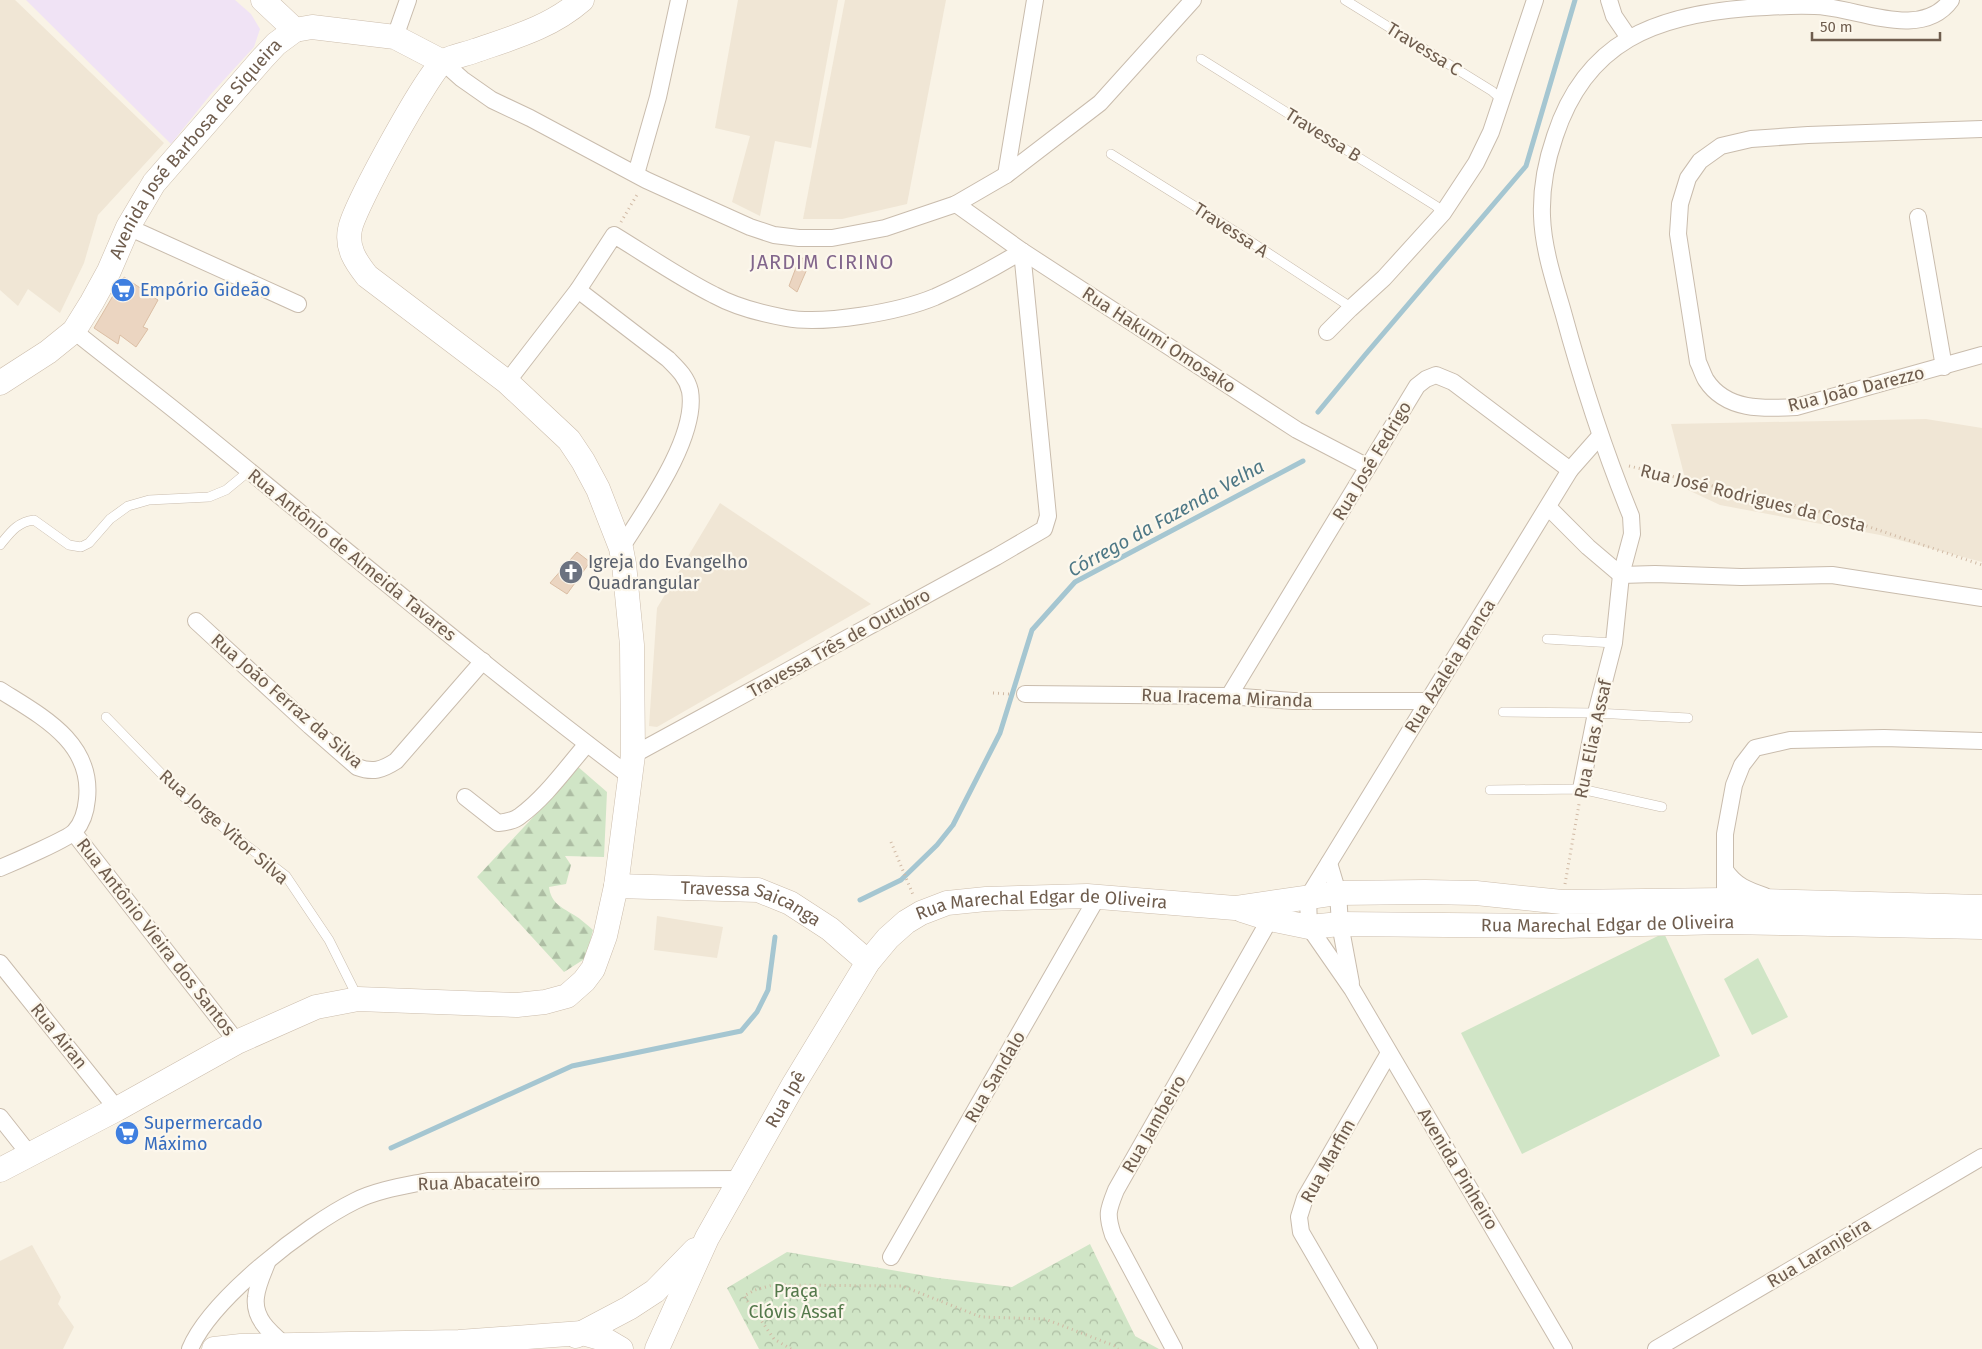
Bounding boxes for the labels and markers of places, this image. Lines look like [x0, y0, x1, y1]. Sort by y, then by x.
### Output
supermarket icon: Empório Gideão [110, 277, 136, 303]
place label: Empório Gideão [140, 279, 271, 301]
place label: Igreja do Evangelho Quadrangular [588, 551, 748, 594]
church icon: Igreja do Evangelho Quadrangular [558, 559, 584, 585]
place label: Supermercado Máximo [144, 1112, 263, 1155]
supermarket icon: Supermercado Máximo [114, 1120, 140, 1146]

